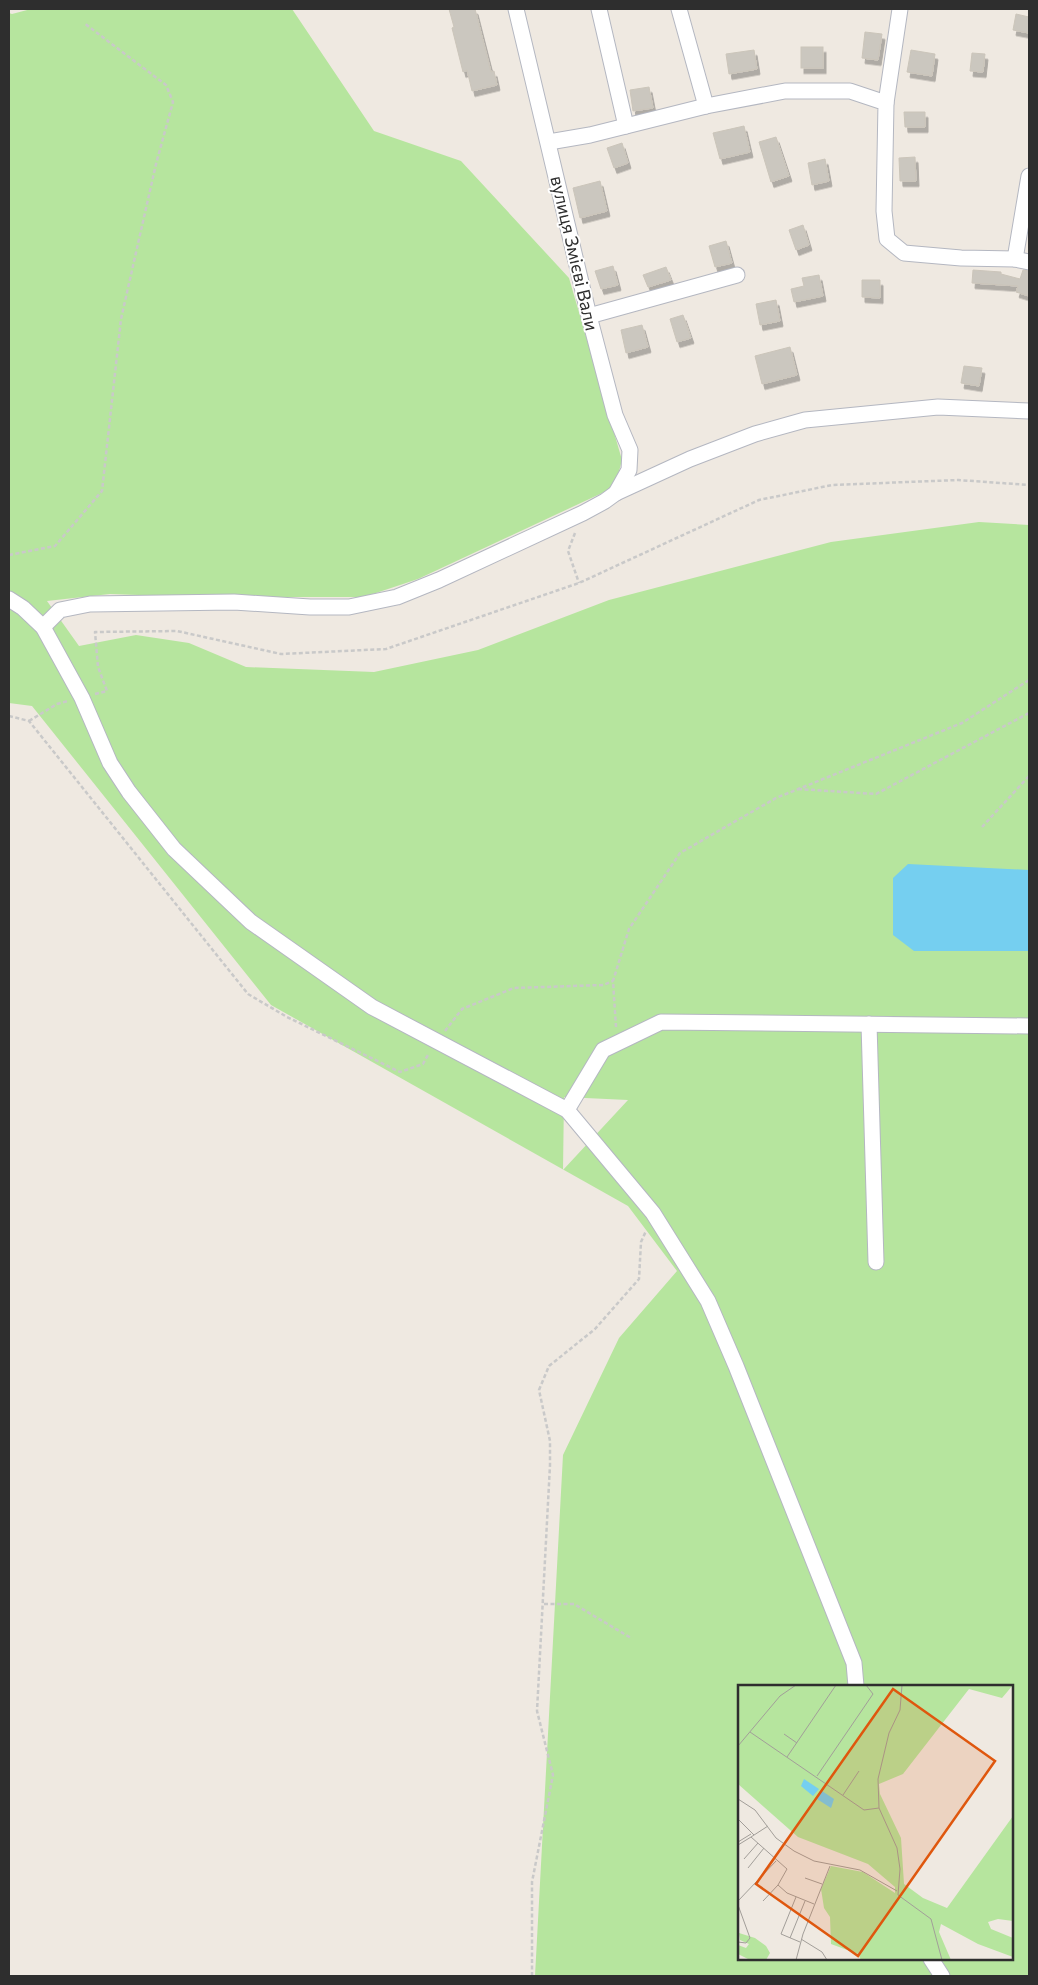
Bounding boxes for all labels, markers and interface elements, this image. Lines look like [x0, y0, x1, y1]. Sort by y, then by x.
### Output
street label: вулиця Змієві Вали [546, 173, 604, 333]
inset map [738, 1685, 1013, 1960]

